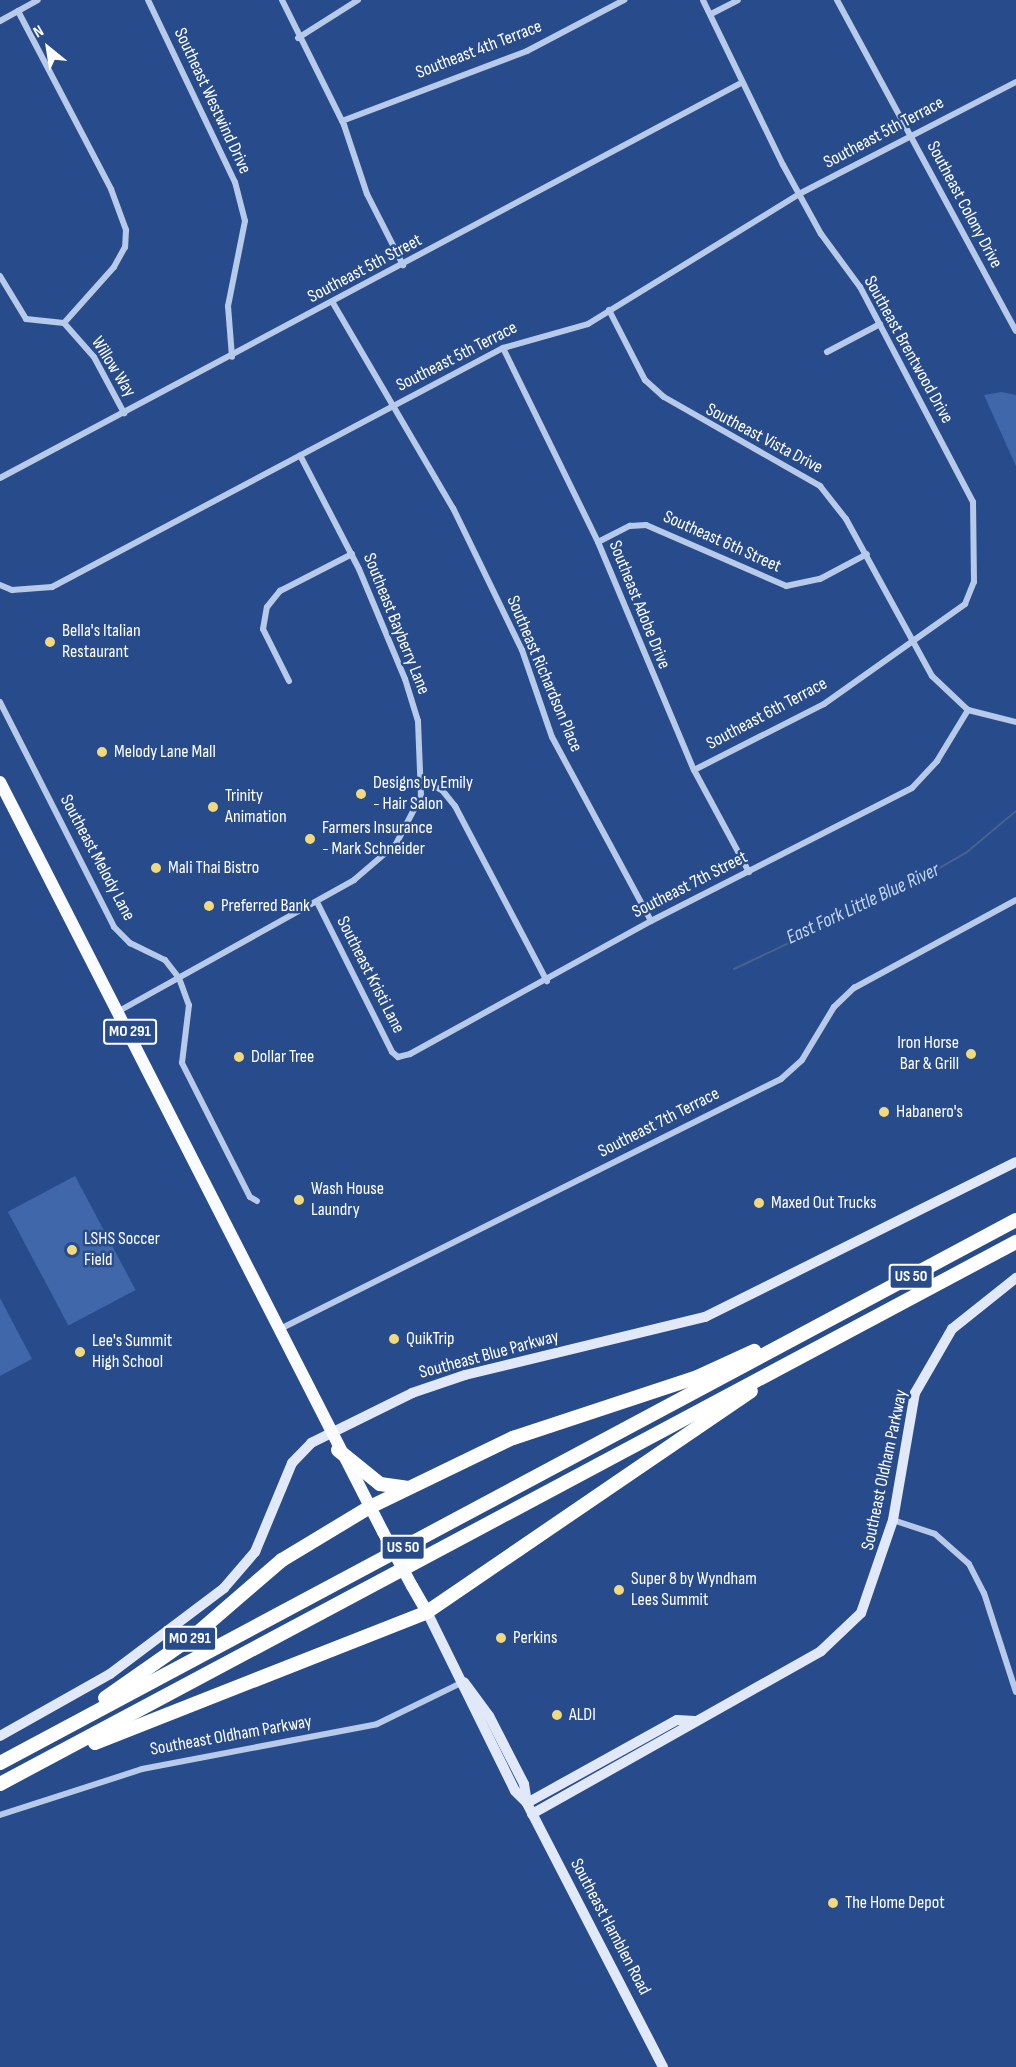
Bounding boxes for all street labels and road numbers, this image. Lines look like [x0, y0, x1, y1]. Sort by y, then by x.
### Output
street label: Southeast 4th Terrace [413, 16, 545, 84]
street label: Southeast Westwind Drive [169, 25, 255, 177]
street label: Southeast 5th Terrace [820, 92, 948, 174]
street label: Southeast Colony Drive [921, 138, 1007, 272]
street label: Southeast 5th Street [304, 230, 426, 308]
street label: Southeast Brentwood Drive [859, 273, 957, 427]
street label: Southeast 5th Terrace [393, 317, 521, 397]
street label: Willow Way [86, 333, 140, 401]
street label: Southeast Vista Drive [702, 399, 826, 479]
street label: Southeast 6th Street [660, 506, 784, 578]
street label: Southeast Adobe Drive [603, 538, 675, 672]
street label: Southeast Bayberry Lane [358, 550, 434, 698]
street label: Southeast Richardson Place [501, 593, 587, 755]
street label: Southeast 6th Terrace [703, 673, 831, 755]
street label: Southeast Melody Lane [55, 791, 139, 925]
street label: Southeast 7th Street [629, 847, 751, 923]
street label: Southeast Kristi Lane [331, 913, 409, 1037]
road number: MO 291 [103, 1019, 157, 1045]
street label: Southeast 7th Terrace [595, 1083, 723, 1163]
road number: US 50 [888, 1264, 934, 1290]
street label: Southeast Blue Parkway [417, 1326, 561, 1384]
street label: Southeast Oldham Parkway [857, 1388, 913, 1552]
road number: US 50 [380, 1535, 426, 1561]
road number: MO 291 [163, 1626, 217, 1652]
street label: Southeast Oldham Parkway [149, 1711, 313, 1761]
street label: Southeast Hamblen Road [565, 1855, 655, 1999]

